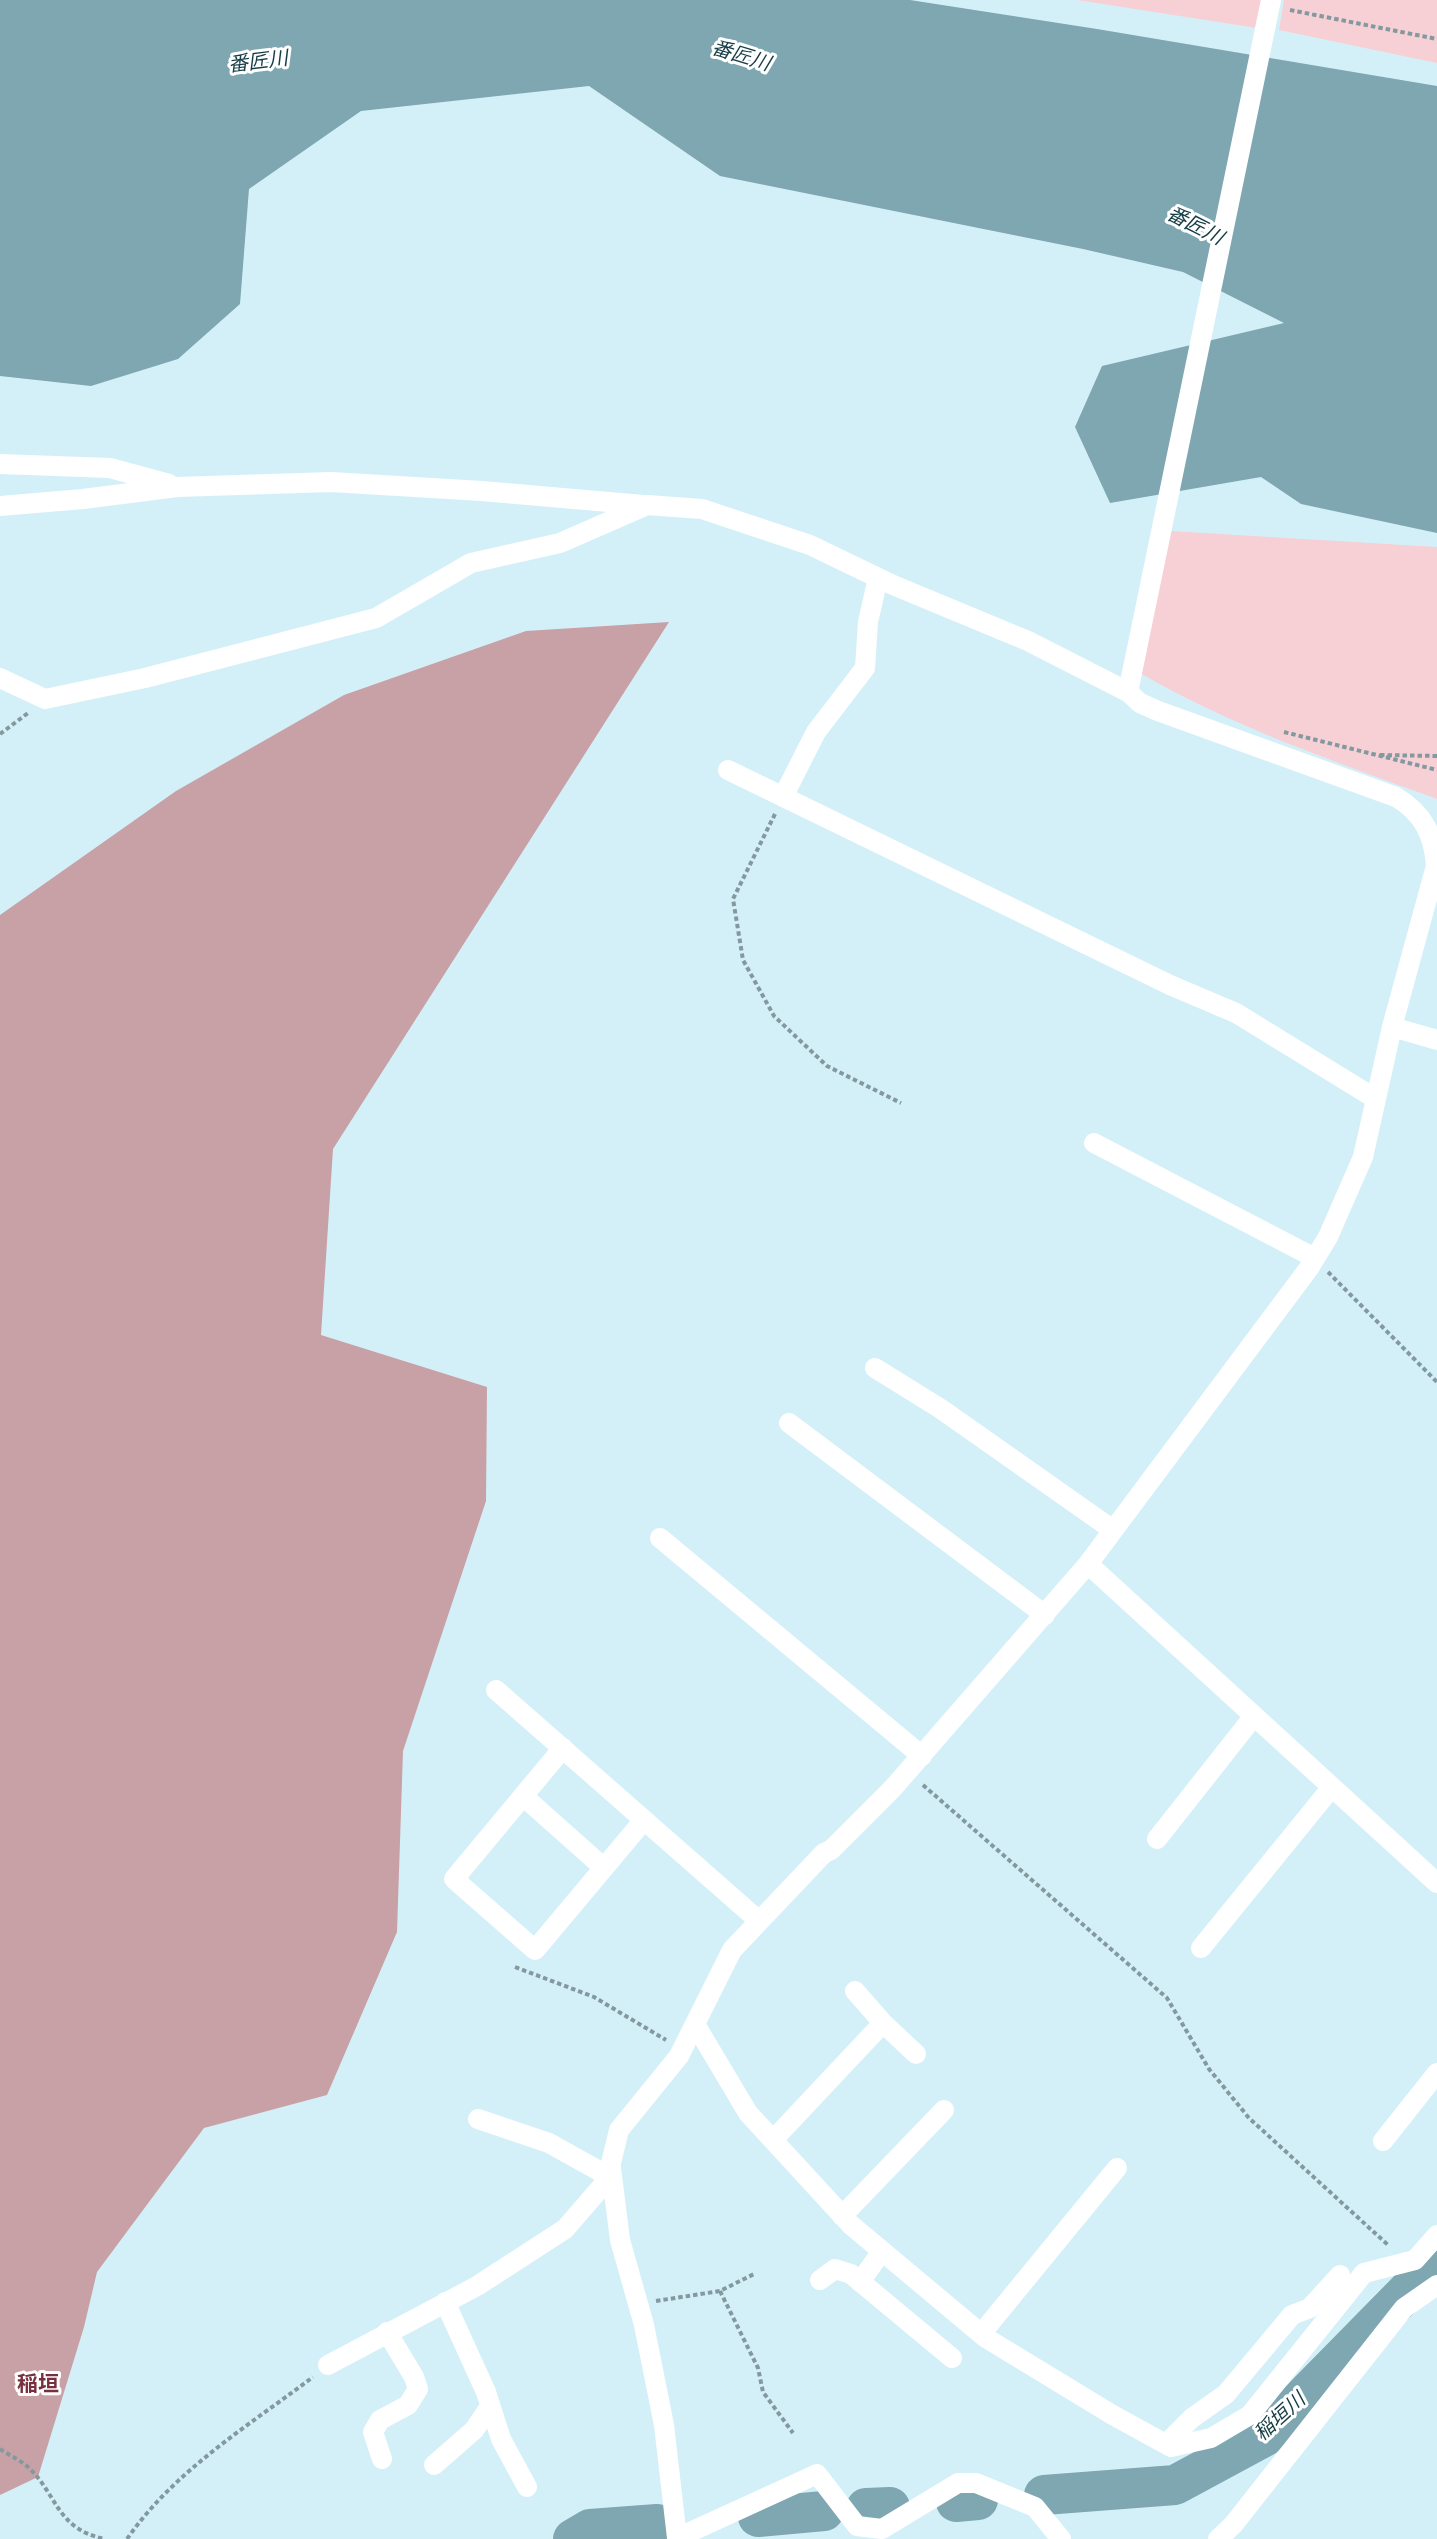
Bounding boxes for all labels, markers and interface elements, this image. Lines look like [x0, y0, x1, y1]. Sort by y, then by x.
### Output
water label: 番匠川 [709, 36, 773, 76]
water label: 番匠川 [227, 46, 289, 78]
water label: 番匠川 [1163, 202, 1227, 250]
district label: 稲垣 [17, 2372, 59, 2398]
water label: 稲垣川 [1250, 2388, 1310, 2446]

